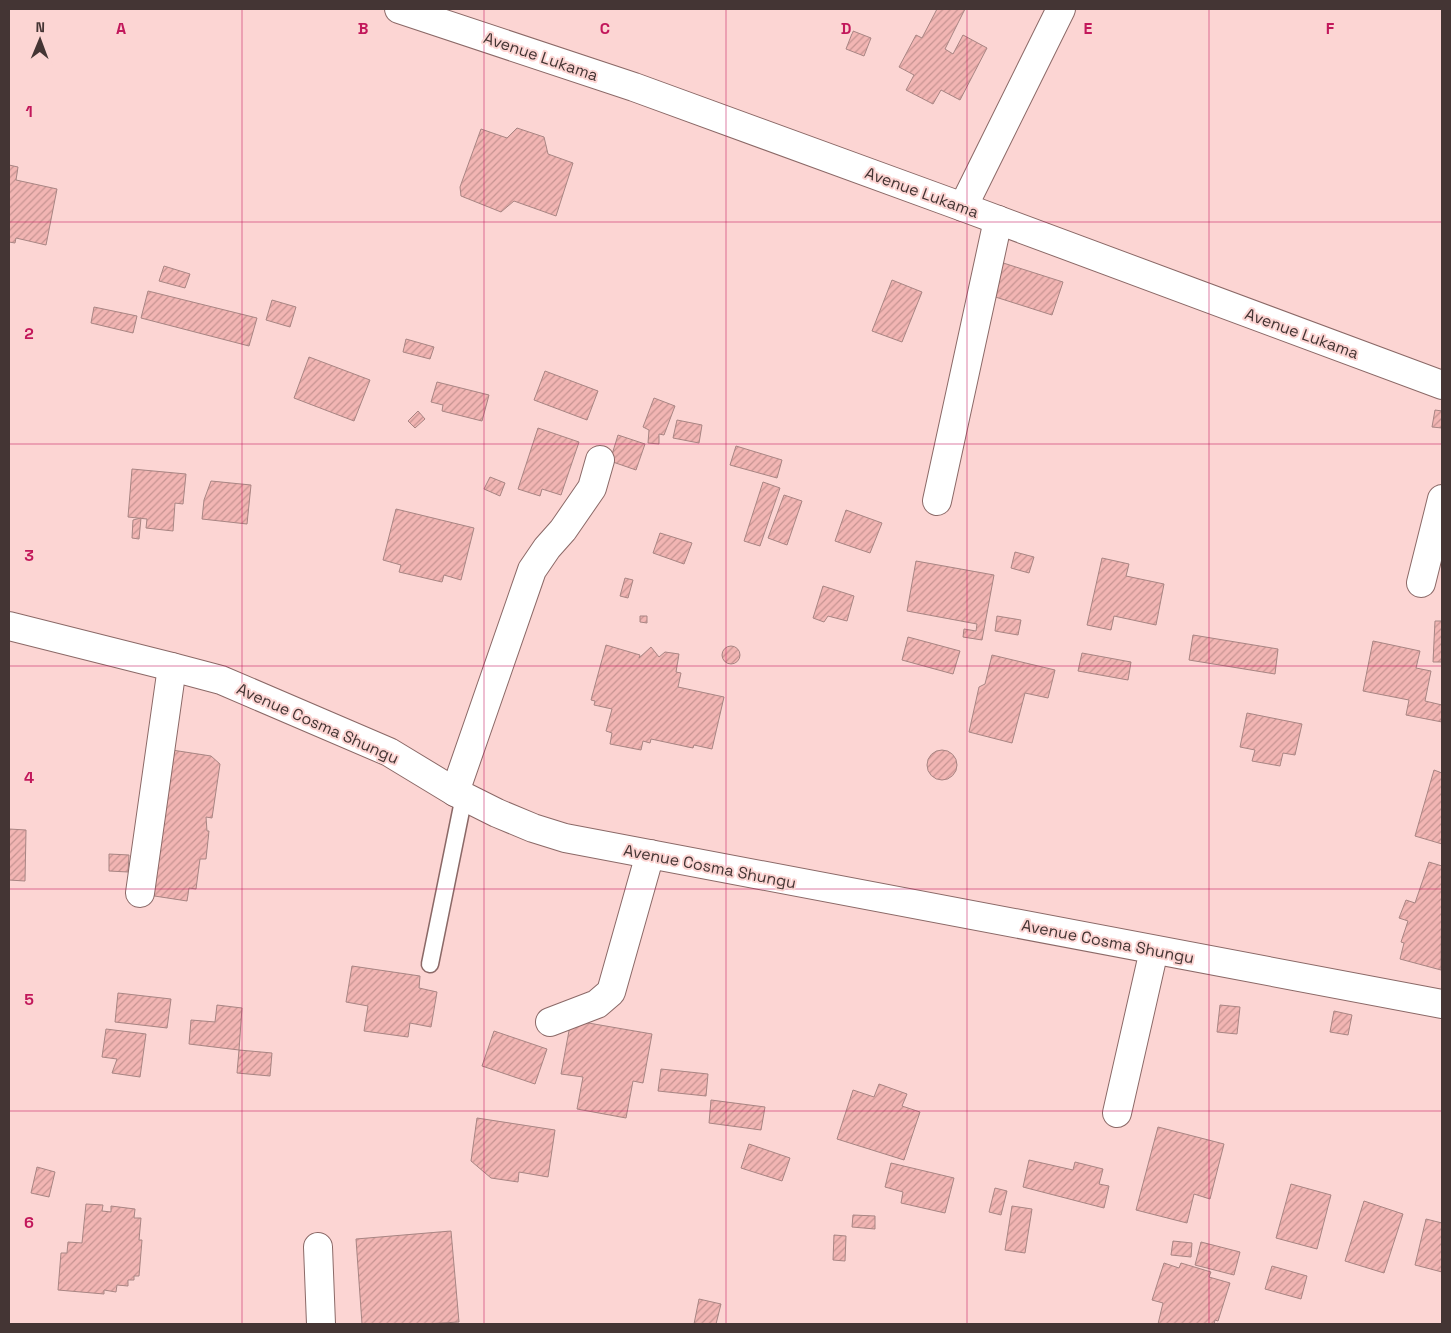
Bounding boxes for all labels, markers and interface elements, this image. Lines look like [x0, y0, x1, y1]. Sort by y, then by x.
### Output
north arrow [15, 15, 65, 65]
text: N [35, 18, 45, 36]
text: A [116, 18, 126, 39]
text: B [358, 18, 368, 39]
text: C [600, 18, 610, 39]
text: D [841, 18, 851, 39]
text: E [1084, 18, 1093, 39]
text: F [1326, 18, 1335, 39]
street label: Avenue Lukama [481, 27, 601, 86]
text: 1 [25, 101, 33, 122]
street label: Avenue Lukama [862, 162, 982, 223]
street label: Avenue Lukama [1242, 303, 1362, 364]
text: 2 [24, 323, 34, 344]
text: 3 [24, 545, 34, 566]
street label: Avenue Cosma Shungu [233, 678, 402, 769]
text: 4 [24, 767, 34, 788]
street label: Avenue Cosma Shungu [622, 839, 798, 894]
street label: Avenue Cosma Shungu [1020, 914, 1196, 969]
text: 5 [24, 989, 34, 1010]
text: 6 [24, 1212, 34, 1233]

